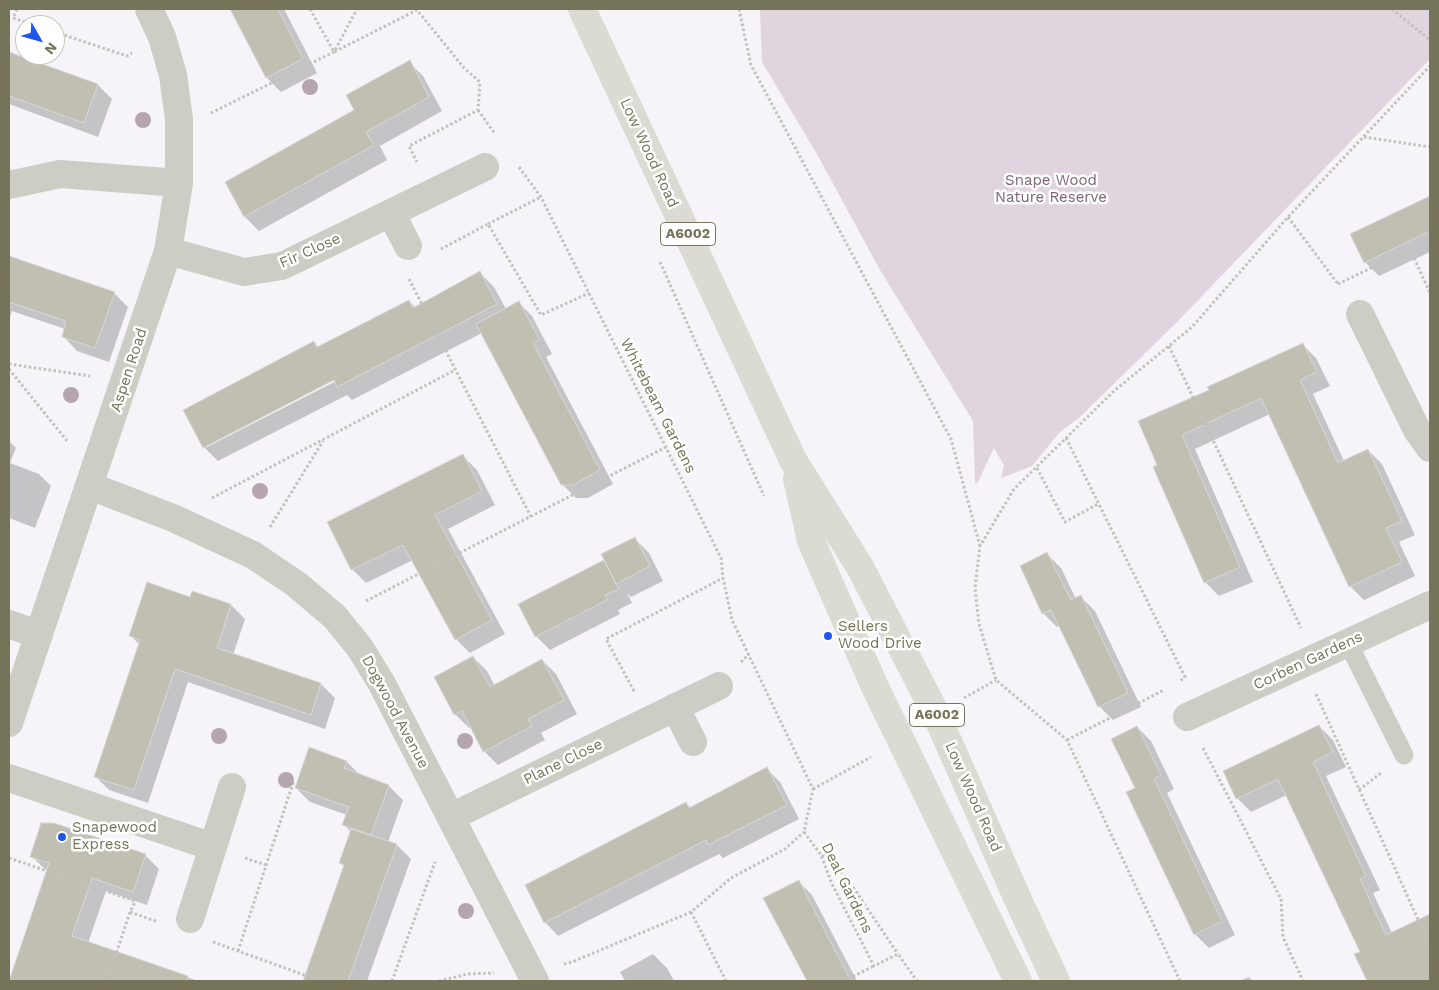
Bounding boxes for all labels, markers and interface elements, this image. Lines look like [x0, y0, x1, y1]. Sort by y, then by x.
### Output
north arrow [15, 15, 65, 65]
text: N [42, 40, 61, 58]
street label: Low Wood Road [616, 96, 682, 210]
park label: Snape Wood Nature Reserve [995, 172, 1107, 207]
road number: A6002 [660, 222, 716, 245]
street label: Fir Close [277, 230, 343, 272]
street label: Aspen Road [107, 326, 151, 414]
street label: Whitebeam Gardens [616, 336, 700, 476]
place label: Sellers Wood Drive [838, 618, 922, 653]
street label: Corben Gardens [1251, 628, 1365, 694]
marker: Sellers Wood Drive [822, 630, 834, 642]
street label: Dogwood Avenue [358, 652, 432, 772]
road number: A6002 [910, 704, 964, 726]
street label: Plane Close [521, 735, 605, 789]
street label: Low Wood Road [941, 739, 1005, 855]
place label: Snapewood Express [72, 819, 157, 854]
marker: Snapewood Express [56, 831, 68, 843]
street label: Deal Gardens [817, 840, 877, 936]

